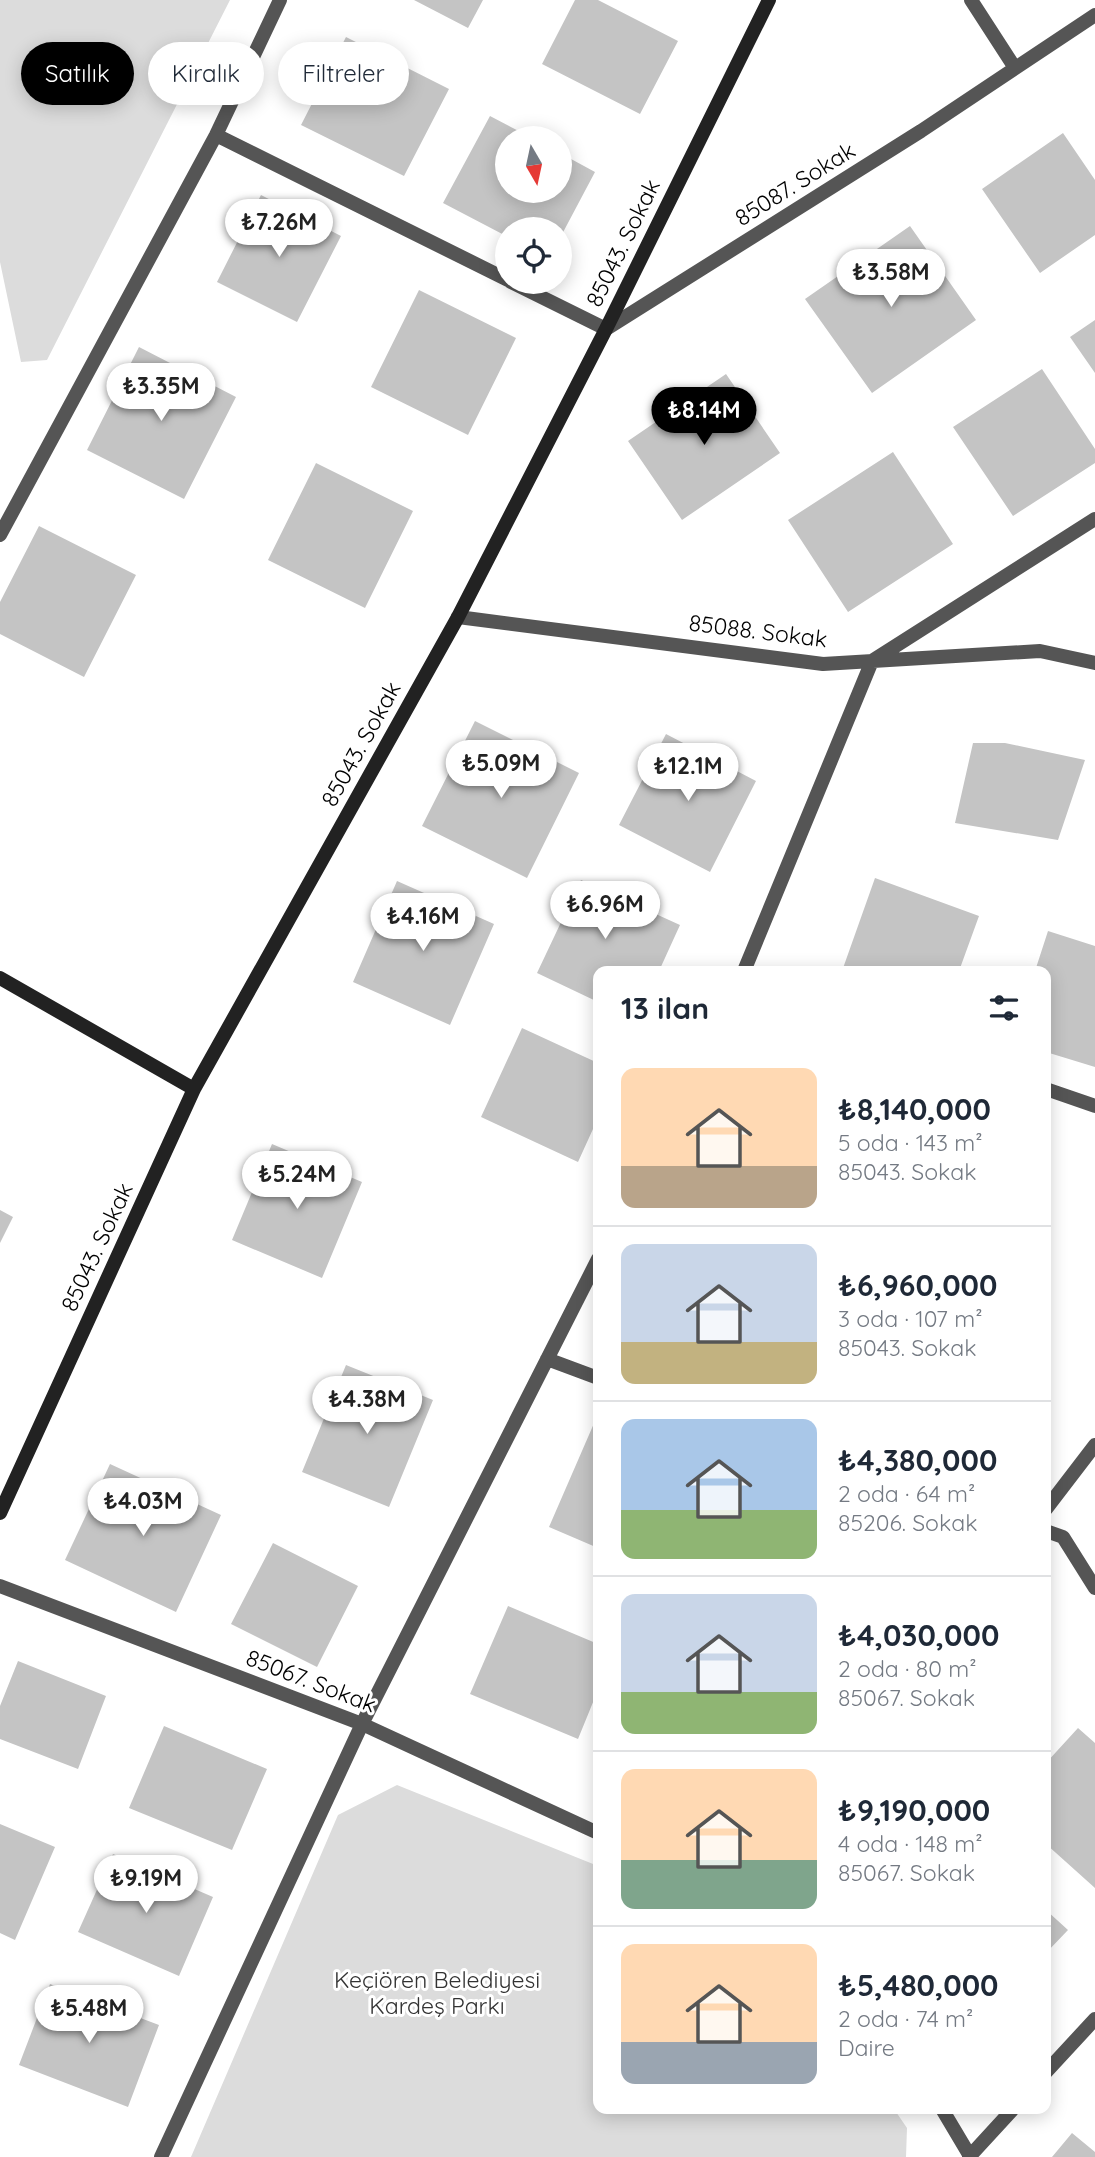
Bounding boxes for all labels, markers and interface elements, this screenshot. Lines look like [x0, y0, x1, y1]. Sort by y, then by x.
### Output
chip: Satılık [21, 42, 134, 105]
chip: Kiralık [148, 42, 264, 105]
chip: Filtreler [278, 42, 409, 105]
north arrow [495, 126, 572, 203]
map controls [495, 126, 572, 294]
street label: 85087. Sokak [729, 135, 860, 232]
street label: 85043. Sokak [579, 174, 666, 311]
pin: ₺7.26M [222, 200, 336, 259]
text: ₺7.26M [241, 207, 317, 236]
button: locate [495, 217, 572, 294]
pin: ₺3.58M [834, 250, 948, 309]
text: ₺3.58M [852, 257, 930, 286]
pin: ₺3.35M [104, 364, 218, 423]
text: ₺3.35M [122, 371, 200, 400]
pin: ₺8.14M [647, 388, 761, 447]
text: ₺8.14M [667, 395, 741, 424]
street label: 85088. Sokak [687, 608, 829, 653]
street label: 85043. Sokak [314, 676, 407, 811]
pin: ₺5.09M [444, 740, 558, 800]
pin: ₺12.1M [631, 744, 745, 803]
text: ₺5.09M [462, 748, 540, 777]
text: ₺12.1M [654, 751, 722, 780]
pin: ₺6.96M [548, 881, 662, 941]
text: ₺6.96M [566, 889, 644, 918]
pin: ₺4.16M [366, 894, 480, 953]
text: ₺4.16M [386, 901, 460, 930]
text: 13 ilan [621, 989, 709, 1027]
icon: filters [985, 989, 1023, 1027]
text: ₺8,140,000 [838, 1090, 991, 1128]
icon: home [677, 1096, 761, 1180]
text: 5 oda · 143 m² [838, 1128, 983, 1157]
pin: ₺5.24M [240, 1152, 354, 1211]
text: 85043. Sokak [838, 1157, 977, 1186]
text: ₺5.24M [258, 1159, 336, 1188]
street label: 85043. Sokak [54, 1178, 139, 1316]
text: ₺6,960,000 [838, 1266, 997, 1304]
icon: home [677, 1272, 761, 1356]
text: 3 oda · 107 m² [838, 1304, 982, 1333]
text: 85043. Sokak [838, 1333, 977, 1362]
pin: ₺4.38M [310, 1376, 424, 1436]
text: ₺4.38M [328, 1384, 406, 1413]
text: ₺4,380,000 [838, 1441, 997, 1479]
icon: home [677, 1447, 761, 1531]
pin: ₺4.03M [86, 1478, 200, 1538]
text: 2 oda · 64 m² [838, 1479, 975, 1508]
text: ₺4.03M [103, 1486, 183, 1515]
text: 85206. Sokak [838, 1508, 977, 1537]
text: ₺4,030,000 [838, 1616, 999, 1654]
icon: home [677, 1622, 761, 1706]
street label: 85067. Sokak [242, 1642, 380, 1719]
text: 2 oda · 80 m² [838, 1654, 976, 1683]
text: 85067. Sokak [838, 1683, 975, 1712]
text: ₺9,190,000 [838, 1791, 990, 1829]
icon: home [677, 1797, 761, 1881]
text: 4 oda · 148 m² [838, 1829, 982, 1858]
pin: ₺9.19M [89, 1856, 203, 1915]
text: 85067. Sokak [838, 1858, 975, 1887]
text: ₺9.19M [110, 1863, 182, 1892]
park label: Keçiören Belediyesi Kardeş Parkı [334, 1965, 540, 2020]
text: ₺5,480,000 [838, 1966, 999, 2004]
icon: home [677, 1972, 761, 2056]
pin: ₺5.48M [32, 1986, 146, 2045]
text: ₺5.48M [51, 1993, 127, 2022]
text: 2 oda · 74 m² [838, 2004, 973, 2033]
text: Daire [838, 2033, 895, 2062]

